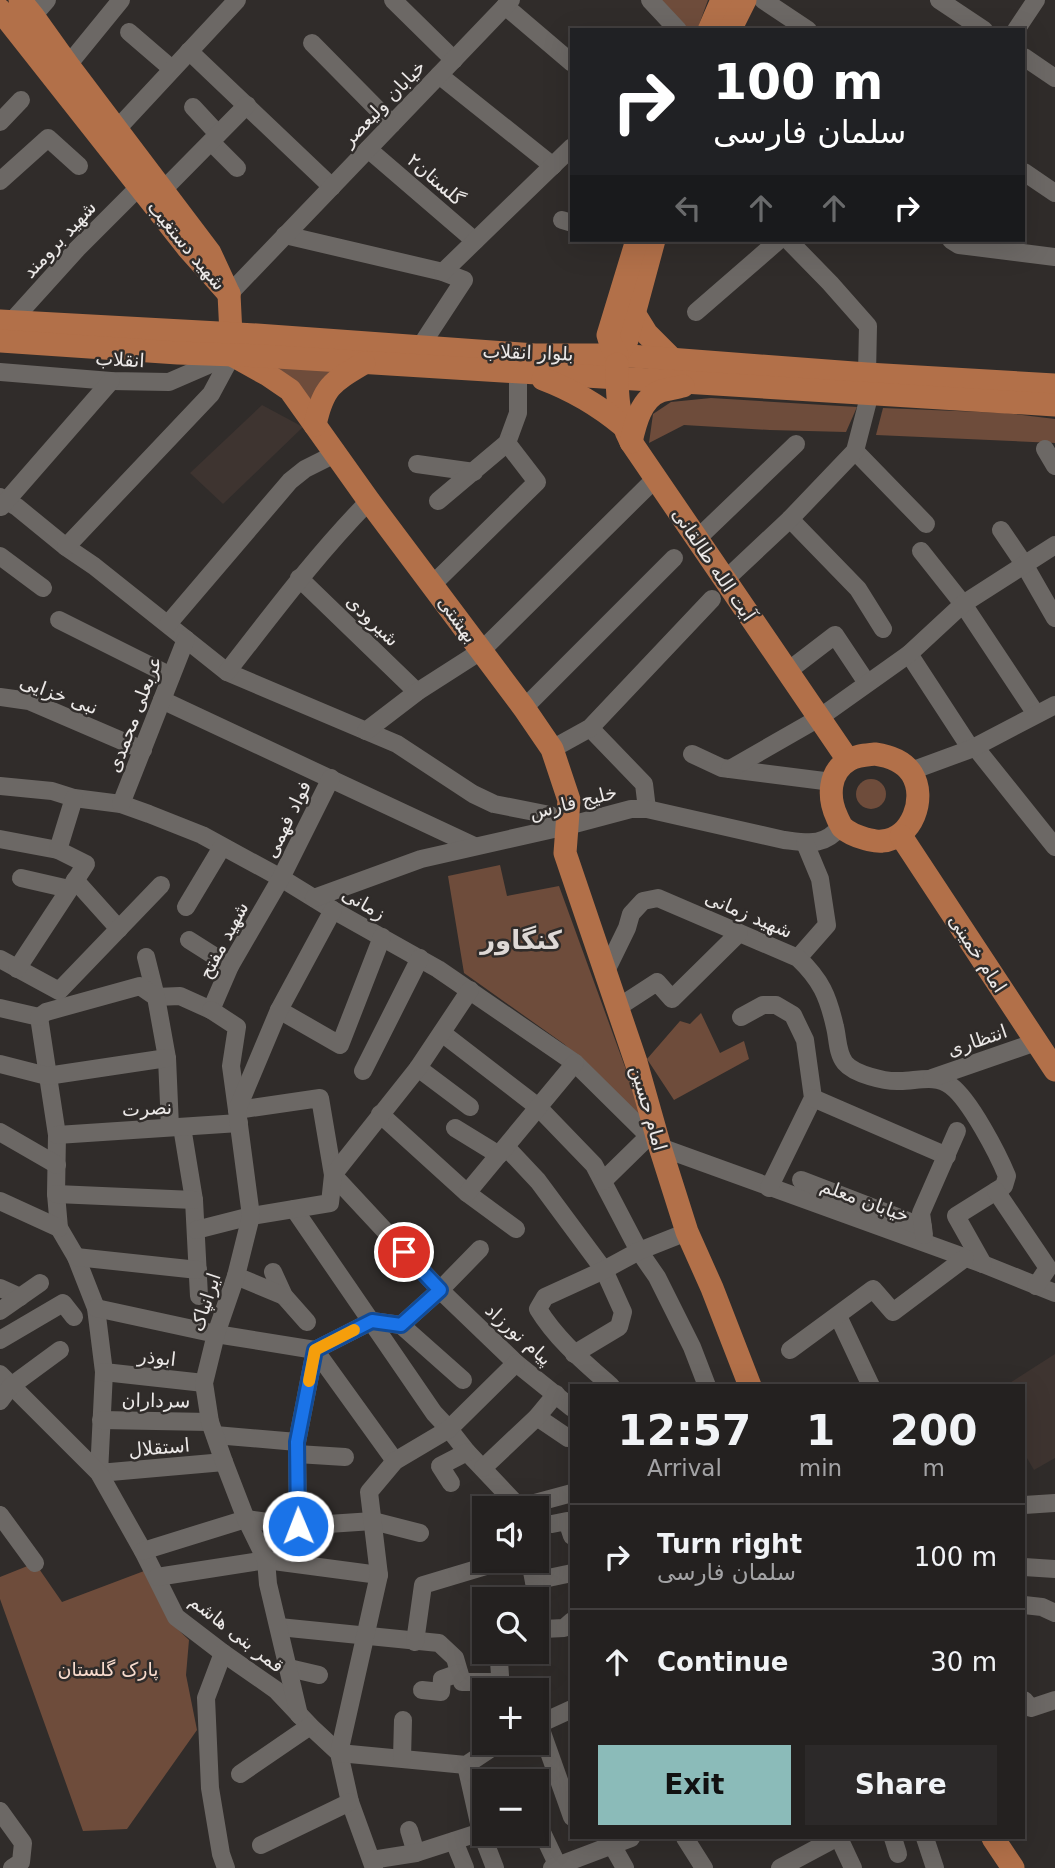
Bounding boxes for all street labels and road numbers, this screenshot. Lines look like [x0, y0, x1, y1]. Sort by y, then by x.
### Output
street label: خیابان ولیعصر [336, 55, 430, 152]
street label: گلستان۲ [403, 148, 470, 210]
street label: شهید برومند [18, 196, 101, 283]
street label: شهید دستغیب [142, 196, 231, 295]
street label: بلوار انقلاب [482, 339, 574, 366]
street label: انقلاب [95, 347, 145, 371]
street label: آیت الله طالقانی [668, 503, 761, 625]
street label: شیرودی [341, 590, 404, 651]
street label: بهشتی [433, 591, 482, 647]
street label: عربعلی محمدی [102, 653, 167, 776]
street label: نبی خزایی [17, 670, 101, 719]
street label: فواد فهمی [259, 777, 316, 862]
street label: خلیج فارس [527, 781, 619, 824]
street label: زمانی [338, 882, 390, 925]
street label: شهید زمانی [702, 886, 796, 943]
street label: شهید مفتح [194, 898, 253, 983]
street label: امام خمینی [944, 910, 1011, 997]
street label: انتظاری [944, 1020, 1010, 1061]
street label: امام حسین [625, 1063, 672, 1154]
street label: نصرت [121, 1096, 173, 1121]
street label: خیابان معلم [817, 1174, 912, 1227]
street label: ایرانپاک [185, 1270, 226, 1334]
street label: پیام نورزاد [481, 1298, 557, 1370]
street label: ابوذر [136, 1344, 177, 1371]
street label: سرداران [122, 1388, 190, 1413]
street label: استقلال [127, 1433, 191, 1461]
street label: قمر بنی هاشم [185, 1589, 289, 1678]

